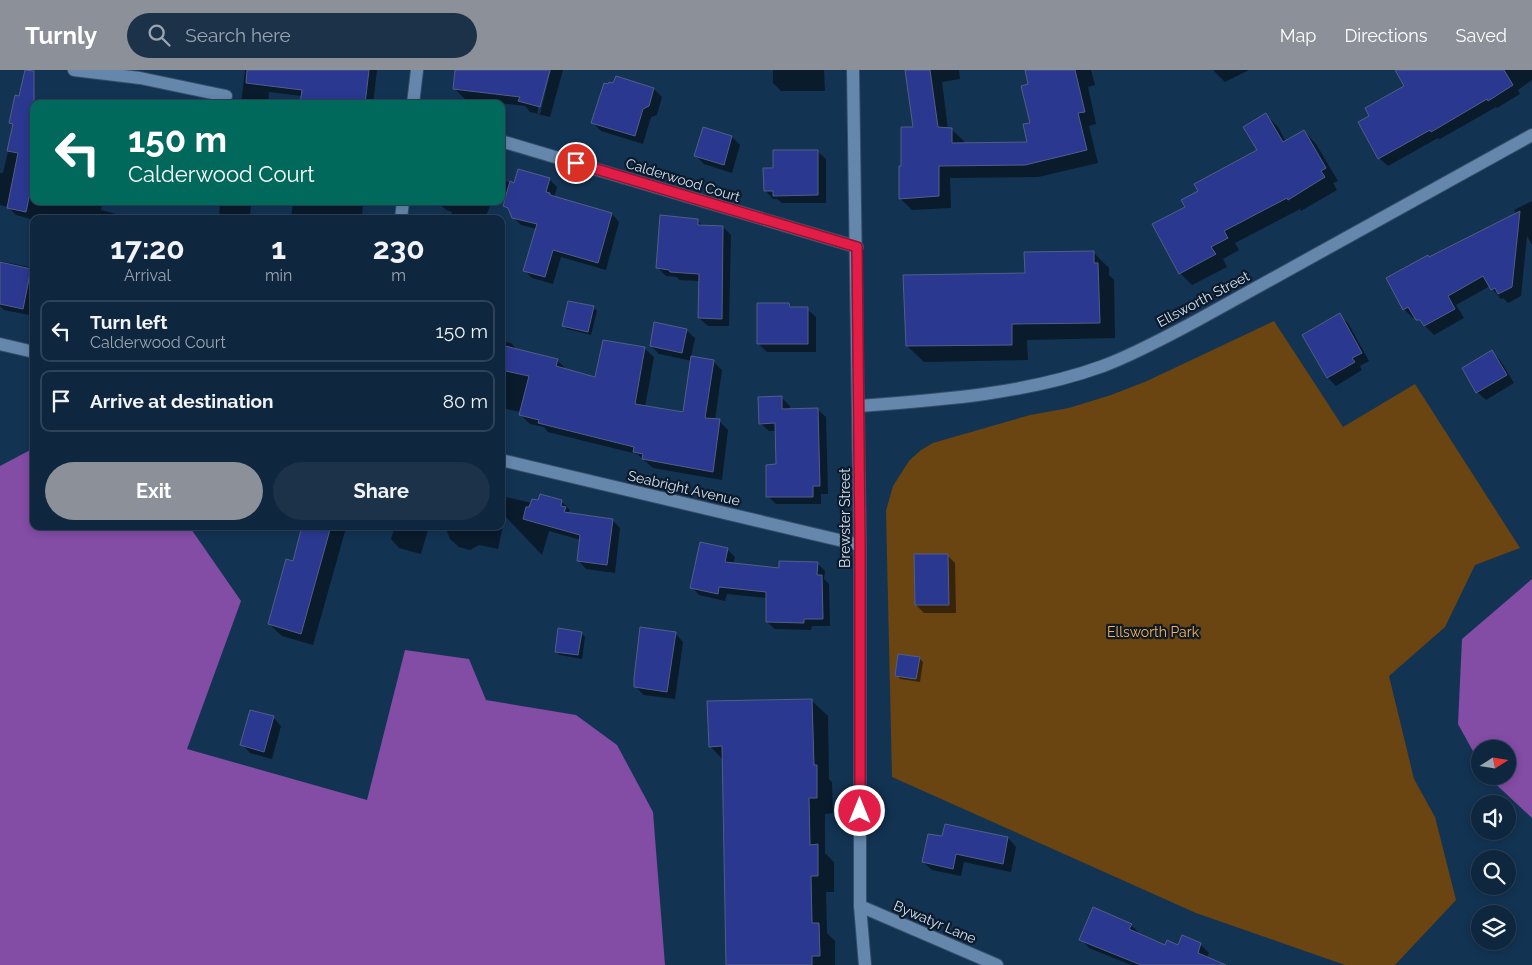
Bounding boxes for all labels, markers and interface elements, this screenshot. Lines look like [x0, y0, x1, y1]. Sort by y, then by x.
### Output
search box [127, 13, 477, 58]
text: Turnly [25, 21, 97, 50]
icon: search [145, 21, 173, 49]
text: Search here [185, 24, 291, 46]
text: Map [1280, 25, 1316, 46]
text: Directions [1344, 25, 1428, 46]
text: Saved [1456, 25, 1507, 46]
text: 150 m [128, 119, 227, 160]
icon: left [45, 120, 110, 185]
pin [555, 142, 597, 184]
icon: arrive [562, 149, 590, 177]
street label: Calderwood Court [624, 155, 742, 205]
text: Calderwood Court [128, 161, 315, 187]
text: 17:20 [110, 231, 185, 266]
text: 1 [271, 231, 286, 266]
text: 230 [373, 231, 425, 266]
text: Arrival [124, 266, 171, 285]
text: min [265, 266, 292, 285]
text: m [391, 266, 406, 285]
street label: Ellsworth Street [1154, 268, 1252, 330]
text: Turn left [90, 311, 167, 333]
icon: left [47, 317, 75, 345]
text: 150 m [436, 320, 488, 342]
text: Calderwood Court [90, 333, 226, 352]
icon: arrive [47, 387, 75, 415]
text: Arrive at destination [90, 390, 274, 412]
text: 80 m [443, 390, 488, 412]
button: Exit [45, 462, 263, 520]
button: Share [273, 462, 490, 520]
street label: Seabright Avenue [626, 467, 742, 509]
street label: Brewster Street [837, 468, 853, 568]
park label: Ellsworth Park [1107, 624, 1200, 640]
north arrow [1471, 740, 1516, 785]
map controls [1471, 740, 1516, 950]
position arrow [833, 784, 885, 836]
button: sound [1471, 795, 1516, 840]
button: search [1471, 850, 1516, 895]
street label: Bywatyr Lane [891, 897, 979, 947]
button: layers [1471, 905, 1516, 950]

